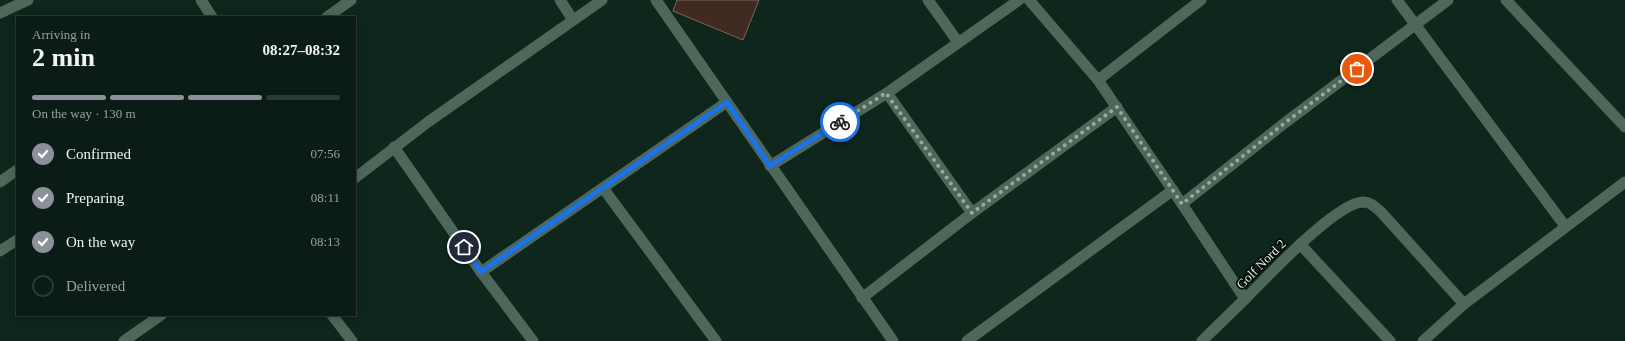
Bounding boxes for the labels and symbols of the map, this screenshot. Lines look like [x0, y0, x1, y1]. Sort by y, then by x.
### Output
pin [1340, 52, 1374, 86]
courier [820, 102, 860, 142]
pin [447, 230, 481, 264]
street label: Golf Nord 2 [1233, 236, 1289, 292]

